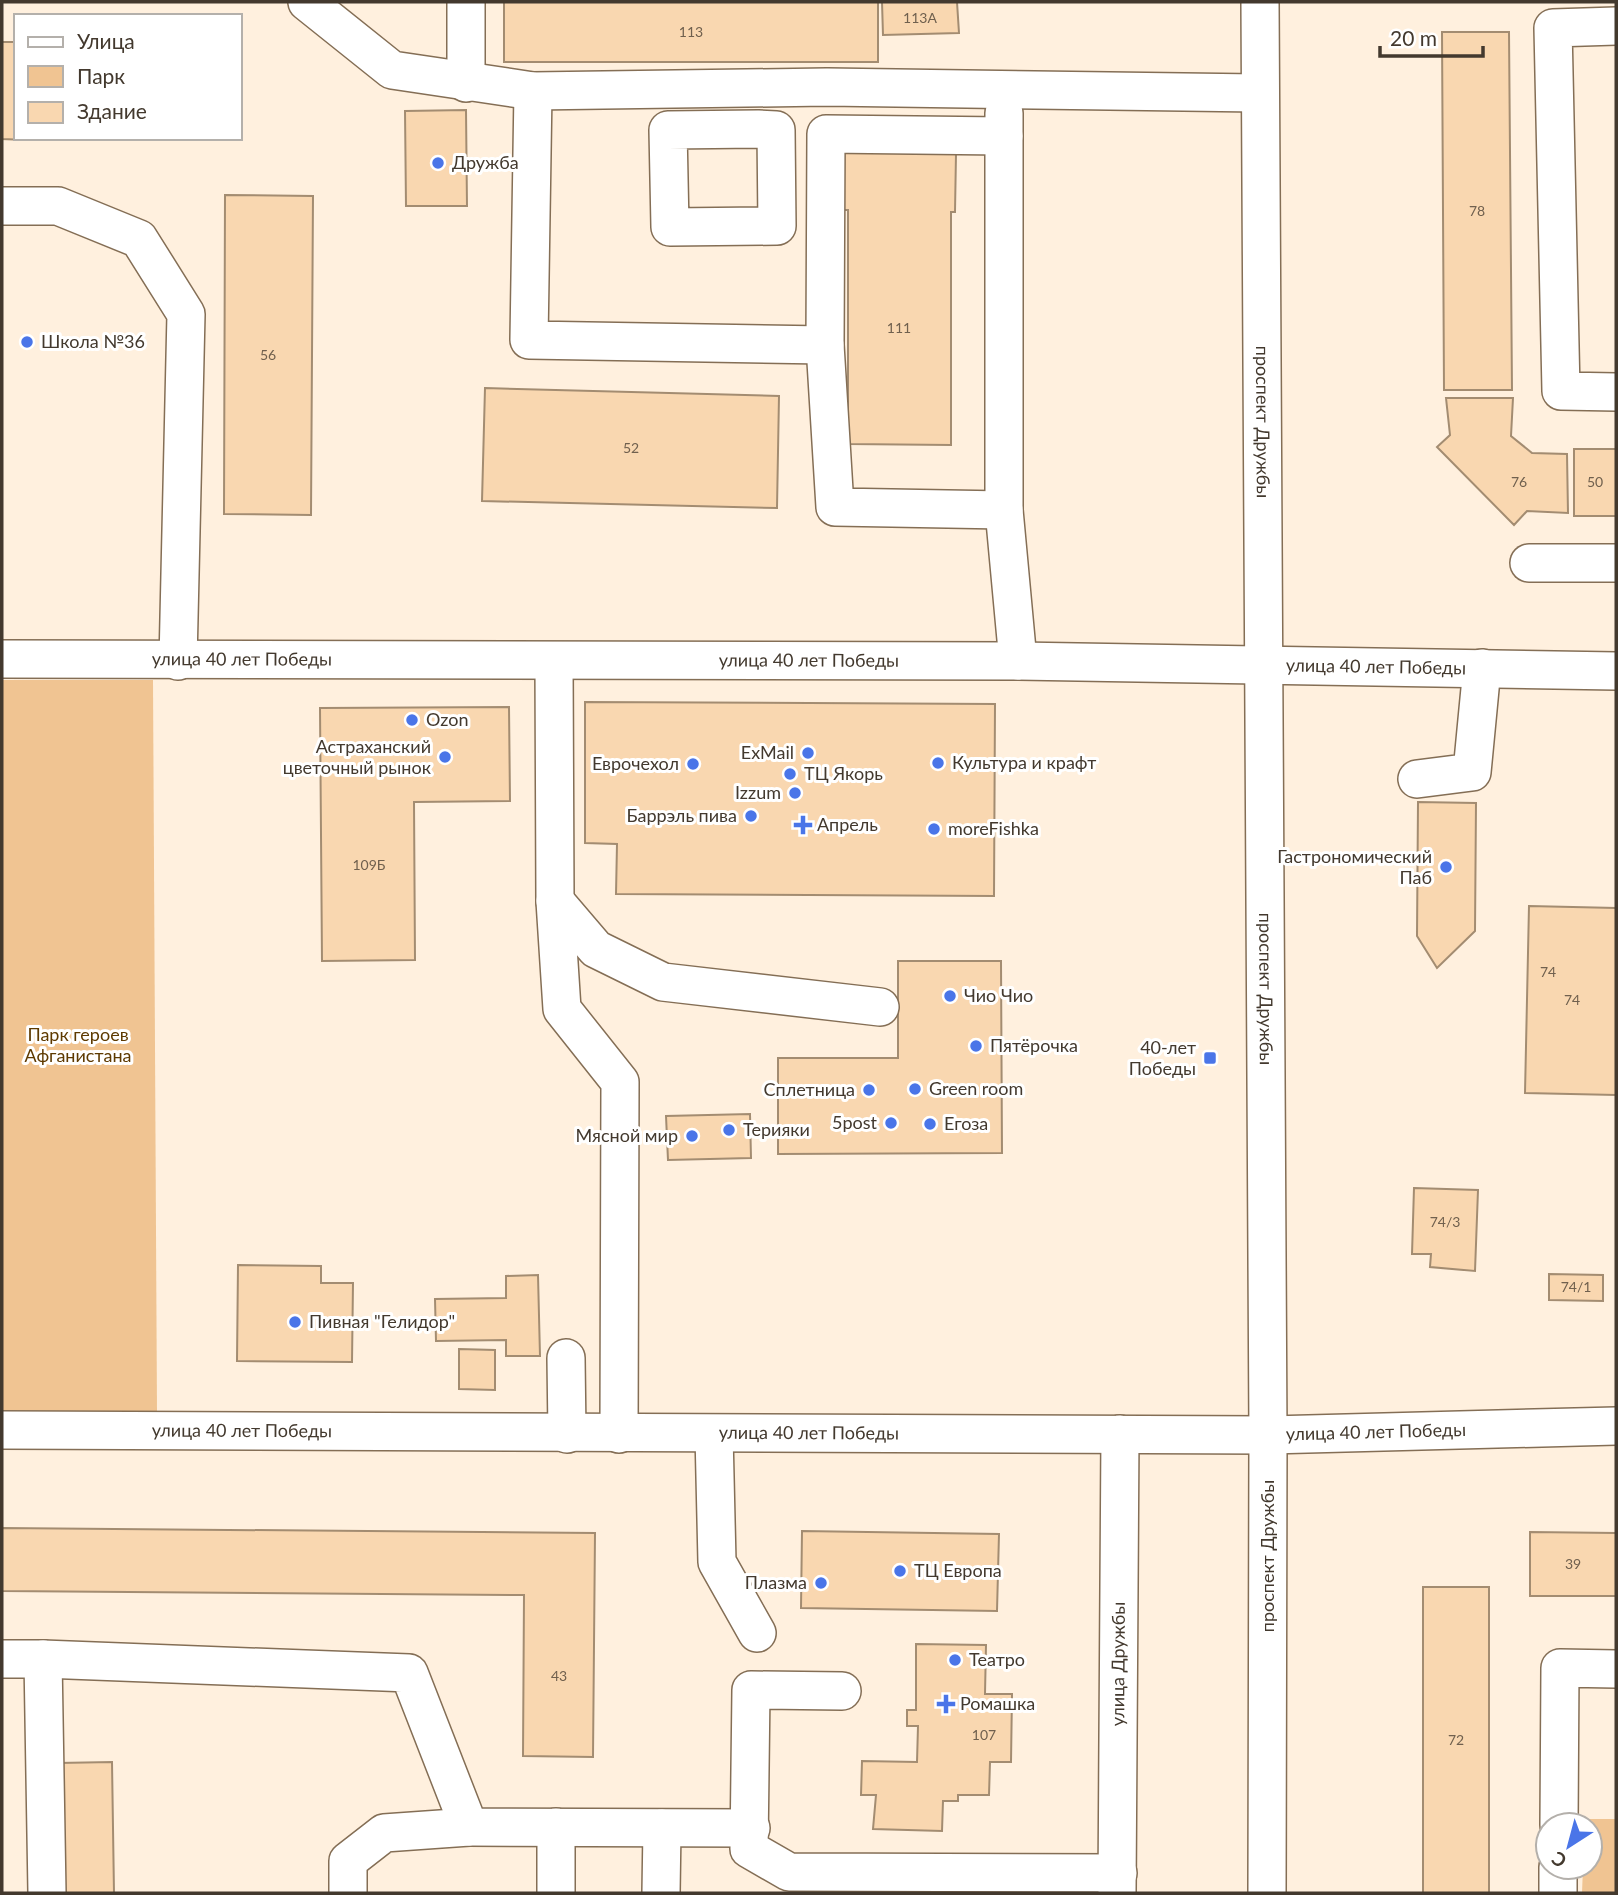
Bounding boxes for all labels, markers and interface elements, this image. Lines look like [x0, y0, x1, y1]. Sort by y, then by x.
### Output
house number: 113А [903, 9, 937, 26]
legend [14, 14, 242, 140]
scale bar [1380, 14, 1483, 58]
house number: 113 [679, 23, 703, 40]
text: 20 m [1390, 25, 1437, 50]
text: Улица [77, 28, 135, 53]
text: Парк [77, 63, 125, 88]
text: Здание [77, 98, 147, 123]
place label: Дружба [452, 151, 519, 173]
marker: Дружба [430, 155, 446, 171]
house number: 78 [1469, 202, 1485, 219]
house number: 111 [887, 319, 911, 336]
place label: Школа №36 [41, 330, 145, 352]
marker: Школа №36 [19, 334, 35, 350]
house number: 56 [260, 346, 276, 363]
street label: проспект Дружбы [1252, 346, 1275, 498]
house number: 52 [623, 439, 639, 456]
house number: 76 [1511, 473, 1527, 490]
house number: 50 [1587, 473, 1603, 490]
street label: улица 40 лет Победы [152, 647, 332, 670]
street label: улица 40 лет Победы [719, 648, 899, 671]
street label: улица 40 лет Победы [1286, 653, 1466, 678]
place label: Ozon [426, 708, 468, 730]
marker: Ozon [404, 712, 420, 728]
place label: Астраханский цветочный рынок [283, 735, 432, 778]
place label: ExMail [741, 741, 794, 763]
marker: ExMail [800, 745, 816, 761]
marker: Астраханский цветочный рынок [437, 749, 453, 765]
place label: Культура и крафт [952, 751, 1096, 773]
place label: Еврочехол [592, 752, 679, 774]
marker: Культура и крафт [930, 755, 946, 771]
marker: Еврочехол [685, 756, 701, 772]
place label: ТЦ Якорь [804, 762, 883, 784]
marker: ТЦ Якорь [782, 766, 798, 782]
place label: Izzum [735, 781, 781, 803]
marker: Izzum [787, 785, 803, 801]
place label: Баррэль пива [626, 804, 737, 826]
marker: Баррэль пива [743, 808, 759, 824]
place label: Апрель [817, 813, 878, 835]
marker: Апрель [795, 817, 811, 833]
place label: moreFishka [948, 817, 1039, 839]
marker: moreFishka [926, 821, 942, 837]
place label: Гастрономический Паб [1277, 845, 1432, 888]
house number: 109Б [352, 856, 386, 873]
marker: Гастрономический Паб [1438, 859, 1454, 875]
street label: проспект Дружбы [1255, 913, 1278, 1065]
house number: 74 [1540, 963, 1556, 980]
place label: Чио Чио [964, 984, 1033, 1006]
marker: Чио Чио [942, 988, 958, 1004]
house number: 74 [1564, 991, 1580, 1008]
park label: Парк героев Афганистана [24, 1023, 132, 1066]
place label: Пятёрочка [990, 1034, 1078, 1056]
place label: 40-лет Победы [1129, 1036, 1196, 1079]
marker: Пятёрочка [968, 1038, 984, 1054]
marker: 40-лет Победы [1202, 1050, 1218, 1066]
place label: Green room [929, 1077, 1023, 1099]
place label: Сплетница [764, 1078, 855, 1100]
marker: Green room [907, 1081, 923, 1097]
marker: Сплетница [861, 1082, 877, 1098]
place label: 5post [832, 1111, 878, 1133]
place label: Егоза [944, 1112, 988, 1134]
marker: 5post [883, 1115, 899, 1131]
marker: Егоза [922, 1116, 938, 1132]
place label: Терияки [743, 1118, 810, 1140]
marker: Терияки [721, 1122, 737, 1138]
place label: Мясной мир [576, 1124, 678, 1146]
marker: Мясной мир [684, 1128, 700, 1144]
house number: 74/3 [1430, 1213, 1460, 1230]
house number: 74/1 [1561, 1278, 1591, 1295]
place label: Пивная "Гелидор" [309, 1310, 455, 1332]
marker: Пивная "Гелидор" [287, 1314, 303, 1330]
street label: улица 40 лет Победы [1286, 1418, 1466, 1445]
street label: улица 40 лет Победы [152, 1419, 332, 1441]
street label: улица 40 лет Победы [719, 1421, 899, 1444]
street label: проспект Дружбы [1256, 1480, 1278, 1632]
house number: 39 [1565, 1555, 1581, 1572]
place label: ТЦ Европа [914, 1559, 1002, 1581]
marker: ТЦ Европа [892, 1563, 908, 1579]
place label: Плазма [745, 1571, 807, 1593]
marker: Плазма [813, 1575, 829, 1591]
street label: улица Дружбы [1106, 1602, 1129, 1726]
place label: Театро [969, 1648, 1025, 1670]
marker: Театро [947, 1652, 963, 1668]
house number: 43 [551, 1667, 567, 1684]
place label: Ромашка [960, 1692, 1035, 1714]
marker: Ромашка [938, 1696, 954, 1712]
house number: 107 [972, 1726, 996, 1743]
house number: 72 [1448, 1731, 1464, 1748]
north arrow [1534, 1811, 1604, 1881]
text: С [1547, 1847, 1571, 1873]

